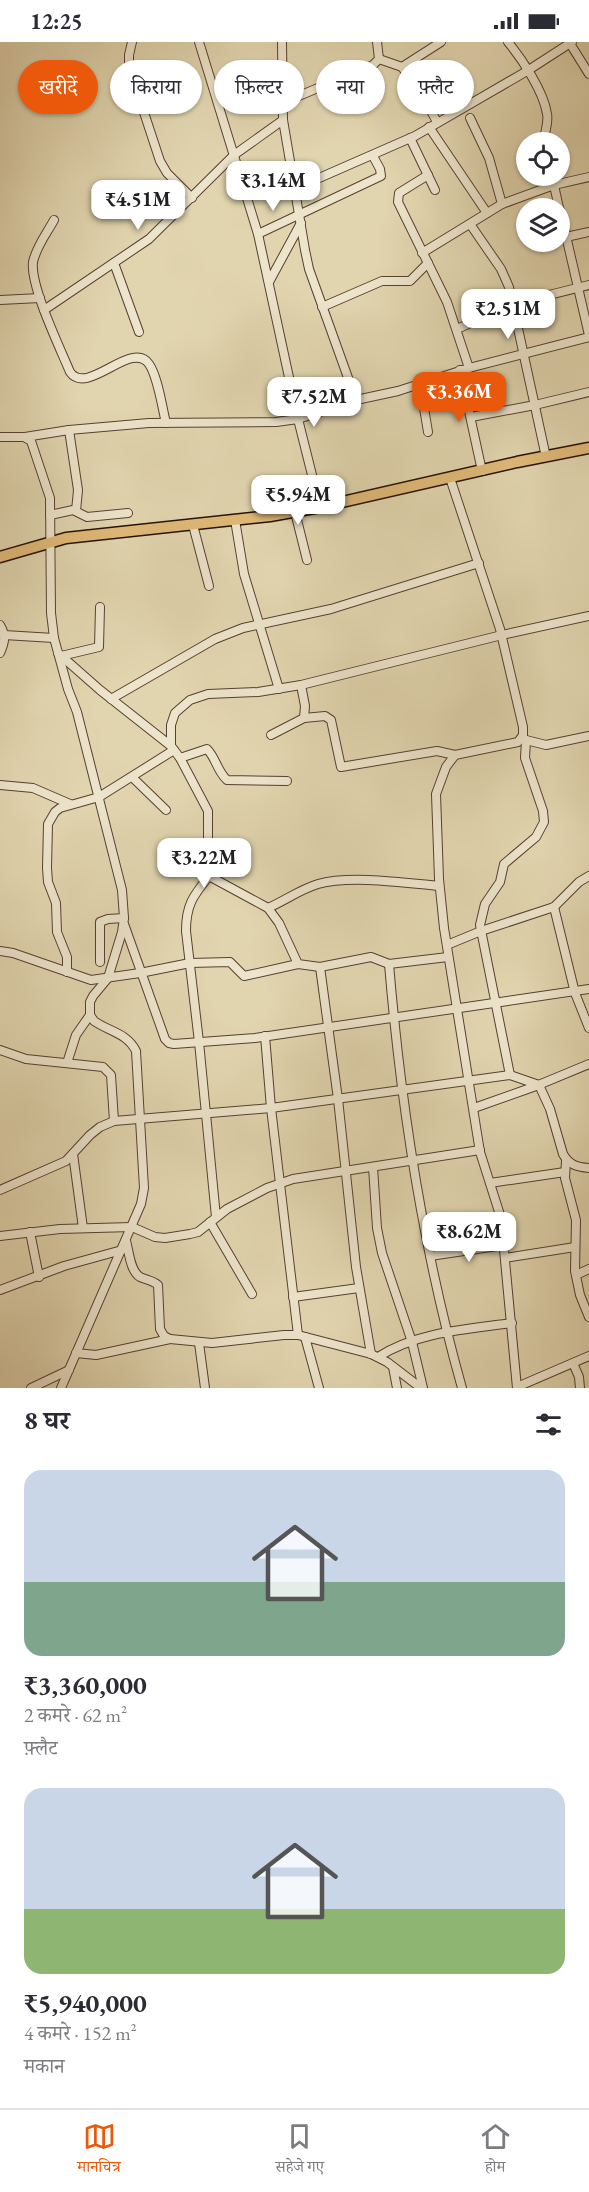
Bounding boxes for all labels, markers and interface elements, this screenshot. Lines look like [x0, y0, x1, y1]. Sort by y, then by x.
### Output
text: 12:25 [30, 7, 83, 36]
chip: खरीदें [18, 60, 98, 114]
chip: किराया [110, 60, 202, 114]
chip: फ़िल्टर [214, 60, 304, 114]
chip: नया [316, 60, 385, 114]
chip: फ़्लैट [397, 60, 474, 114]
map controls [516, 132, 570, 252]
button: locate [516, 132, 570, 186]
pin: ₹3.14M [224, 161, 322, 212]
text: ₹3.14M [240, 167, 306, 193]
pin: ₹4.51M [89, 180, 187, 231]
text: ₹4.51M [105, 186, 171, 212]
button: layers [516, 198, 570, 252]
pin: ₹2.51M [459, 289, 557, 340]
text: ₹2.51M [475, 295, 541, 321]
pin: ₹3.36M [410, 372, 508, 423]
pin: ₹7.52M [265, 377, 363, 428]
text: ₹3.36M [426, 378, 492, 404]
text: ₹7.52M [281, 383, 347, 409]
pin: ₹5.94M [249, 475, 347, 526]
text: ₹5.94M [265, 481, 331, 507]
pin: ₹3.22M [155, 838, 253, 889]
text: ₹3.22M [171, 844, 237, 870]
pin: ₹8.62M [420, 1212, 518, 1263]
text: ₹8.62M [436, 1218, 502, 1244]
text: 8 घर [24, 1403, 70, 1437]
icon: filters [532, 1408, 565, 1441]
icon: home [241, 1509, 349, 1617]
text: ₹3,360,000 [24, 1668, 147, 1702]
text: 2 कमरे · 62 m² [24, 1702, 127, 1728]
text: फ़्लैट [24, 1735, 57, 1761]
icon: home [241, 1827, 349, 1935]
text: ₹5,940,000 [24, 1986, 147, 2020]
text: 4 कमरे · 152 m² [24, 2020, 137, 2046]
text: मकान [24, 2053, 65, 2079]
tab: मानचित्र [77, 2120, 121, 2182]
tab: सहेजे गए [275, 2120, 324, 2182]
tab: होम [479, 2120, 512, 2182]

